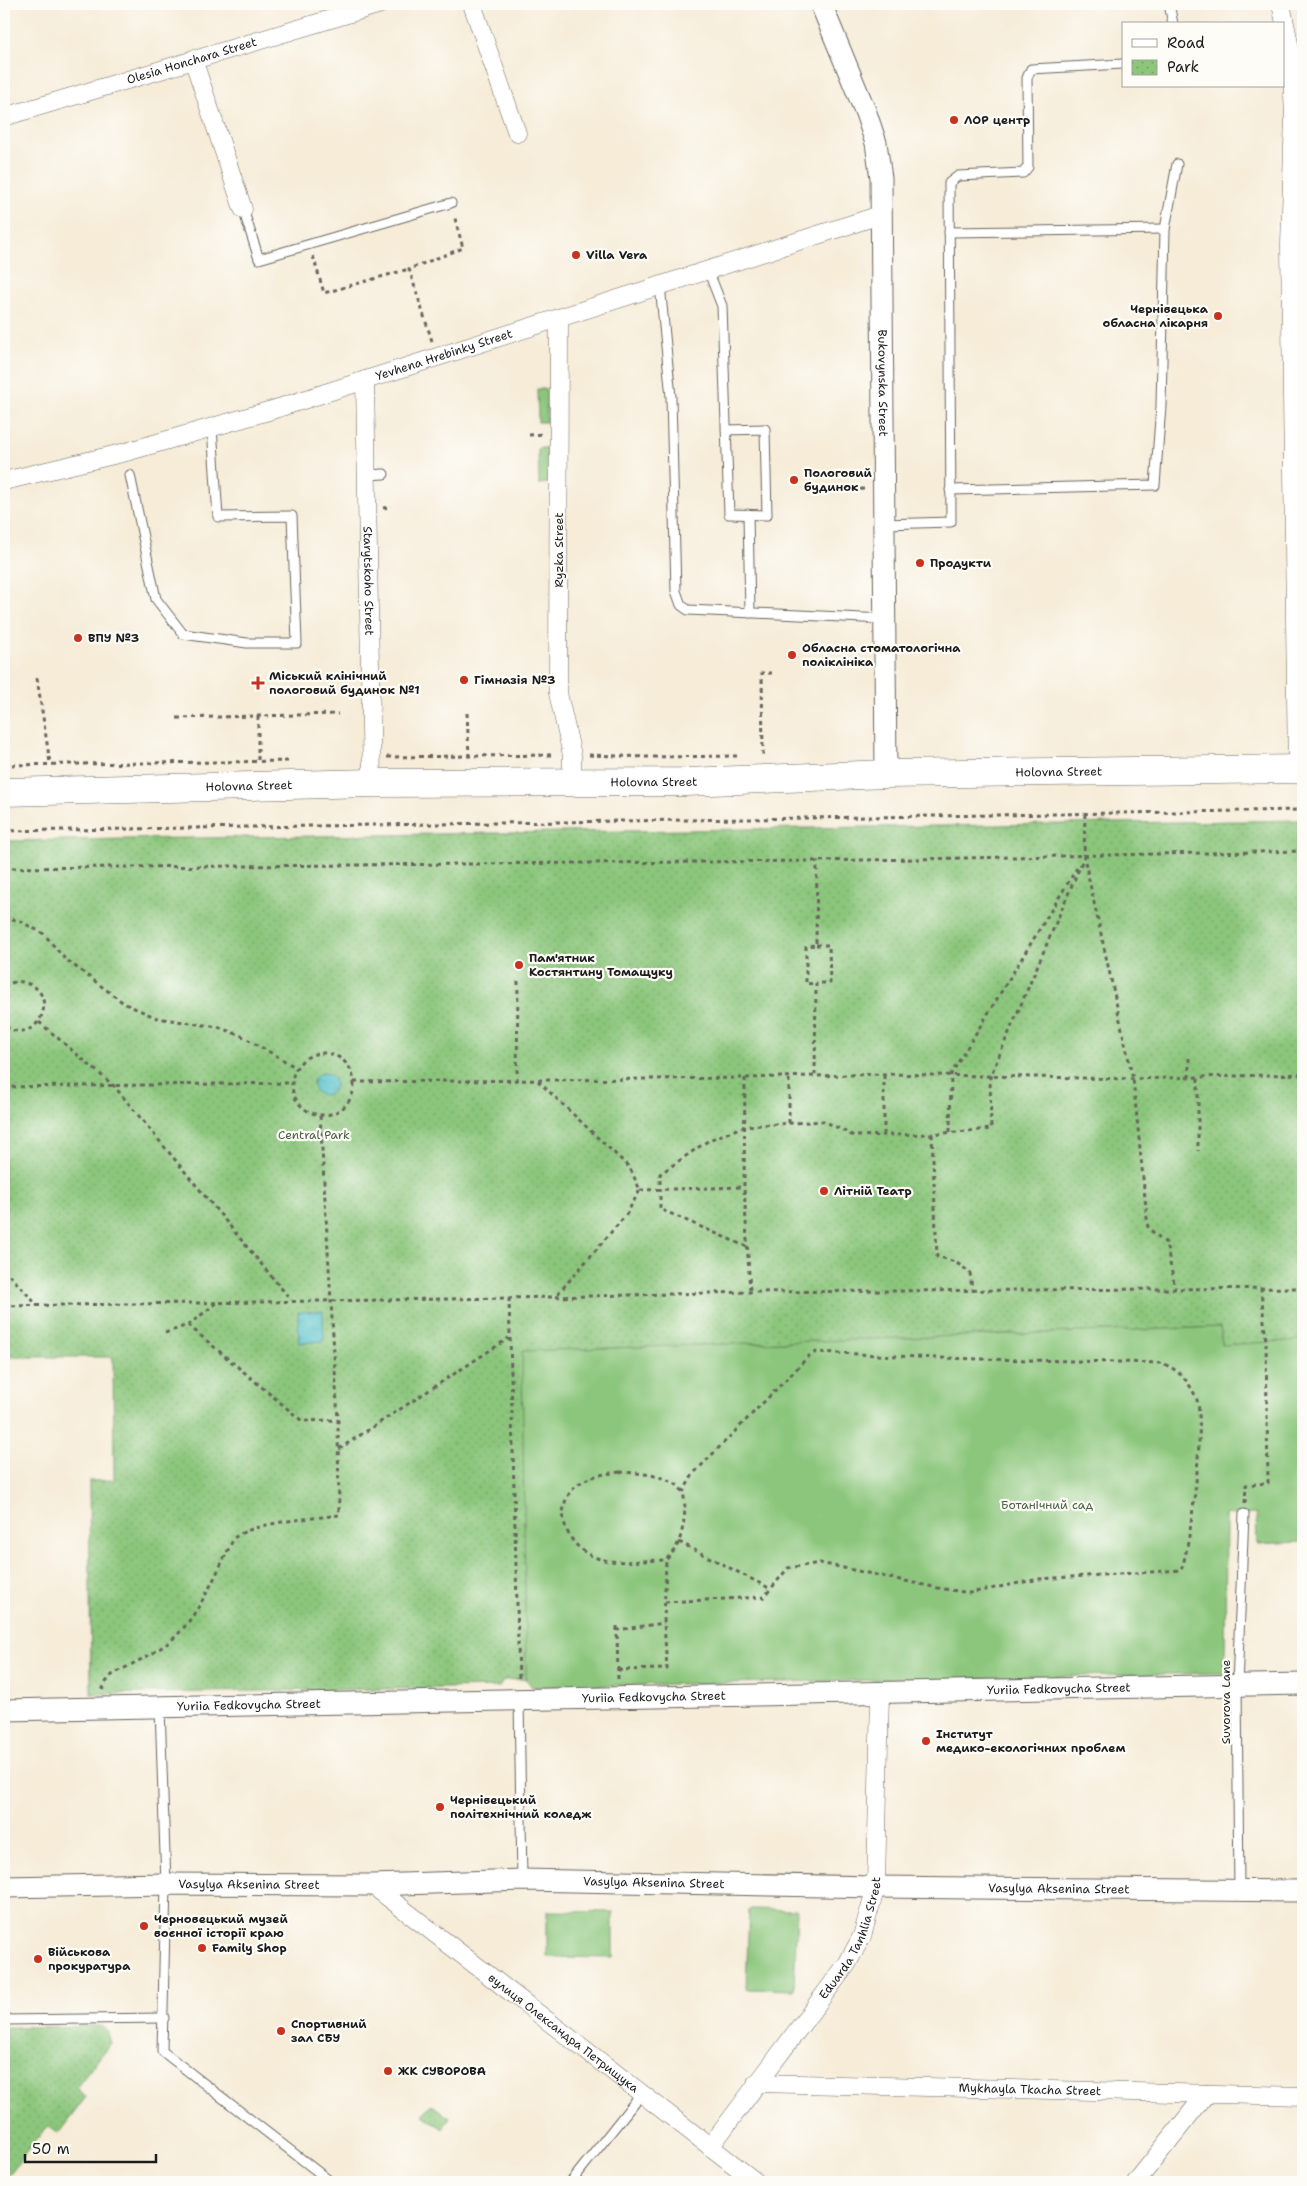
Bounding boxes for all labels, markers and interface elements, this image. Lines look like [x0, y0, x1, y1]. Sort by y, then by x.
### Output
legend [1122, 22, 1284, 88]
text: Road [1167, 33, 1205, 53]
street label: Olesia Honchara Street [125, 34, 259, 88]
text: Park [1167, 57, 1199, 77]
place label: ЛОР центр [964, 112, 1030, 128]
marker: ЛОР центр [948, 114, 960, 126]
place label: Villa Vera [586, 247, 648, 263]
marker: Villa Vera [570, 249, 582, 261]
place label: Чернівецька обласна лікарня [1102, 301, 1209, 331]
marker: Чернівецька обласна лікарня [1212, 310, 1224, 322]
street label: Yevhena Hrebinky Street [374, 325, 514, 384]
street label: Bukovynska Street [874, 329, 891, 437]
place label: Пологовий будинок [804, 465, 873, 495]
marker: Пологовий будинок [788, 474, 800, 486]
street label: Ryzka Street [551, 512, 567, 588]
street label: Starytskoho Street [360, 526, 377, 636]
place label: Продукти [930, 555, 992, 571]
marker: Продукти [914, 557, 926, 569]
place label: ВПУ №3 [88, 630, 139, 646]
marker: ВПУ №3 [72, 632, 84, 644]
place label: Обласна стоматологічна поліклініка [802, 640, 961, 670]
marker: Обласна стоматологічна поліклініка [786, 649, 798, 661]
place label: Міський клінічний пологовий будинок №1 [269, 668, 420, 698]
place label: Гімназія №3 [474, 672, 555, 688]
marker: Гімназія №3 [458, 674, 470, 686]
marker: Міський клінічний пологовий будинок №1 [251, 676, 265, 690]
street label: Holovna Street [1015, 763, 1102, 780]
street label: Holovna Street [610, 774, 698, 790]
street label: Holovna Street [205, 777, 293, 795]
place label: Пам'ятник Костянтину Томащуку [529, 950, 673, 980]
marker: Пам'ятник Костянтину Томащуку [513, 959, 525, 971]
park label: Central Park [278, 1127, 350, 1143]
place label: Літній Театр [834, 1183, 912, 1199]
marker: Літній Театр [818, 1185, 830, 1197]
park label: Ботанічний сад [1001, 1497, 1094, 1513]
street label: Suvorova Lane [1218, 1659, 1234, 1744]
street label: Yuriia Fedkovycha Street [987, 1679, 1131, 1698]
street label: Yuriia Fedkovycha Street [582, 1688, 726, 1706]
street label: Yuriia Fedkovycha Street [177, 1696, 321, 1715]
place label: Інститут медико-екологічних проблем [936, 1726, 1125, 1756]
marker: Інститут медико-екологічних проблем [920, 1735, 932, 1747]
place label: Чернівецький політехнічний коледж [450, 1792, 592, 1822]
marker: Чернівецький політехнічний коледж [434, 1801, 446, 1813]
street label: Vasylya Aksenina Street [583, 1873, 725, 1892]
street label: Vasylya Aksenina Street [178, 1876, 320, 1893]
street label: Eduarda Tanhlia Street [815, 1877, 884, 2002]
street label: Vasylya Aksenina Street [988, 1880, 1130, 1897]
place label: Черновецький музей воєнної історії краю [154, 1911, 288, 1941]
marker: Черновецький музей воєнної історії краю [138, 1920, 150, 1932]
place label: Family Shop [212, 1940, 287, 1956]
marker: Family Shop [196, 1942, 208, 1954]
place label: Військова прокуратура [48, 1944, 131, 1974]
marker: Військова прокуратура [32, 1953, 44, 1965]
street label: вулиця Олександра Петрищука [485, 1970, 642, 2097]
place label: Спортивний зал СБУ [291, 2016, 367, 2046]
marker: Спортивний зал СБУ [275, 2025, 287, 2037]
place label: ЖК СУВОРОВА [398, 2063, 486, 2079]
marker: ЖК СУВОРОВА [382, 2065, 394, 2077]
street label: Mykhayla Tkacha Street [958, 2080, 1101, 2099]
scale bar [25, 2131, 156, 2163]
text: 50 m [32, 2139, 70, 2159]

